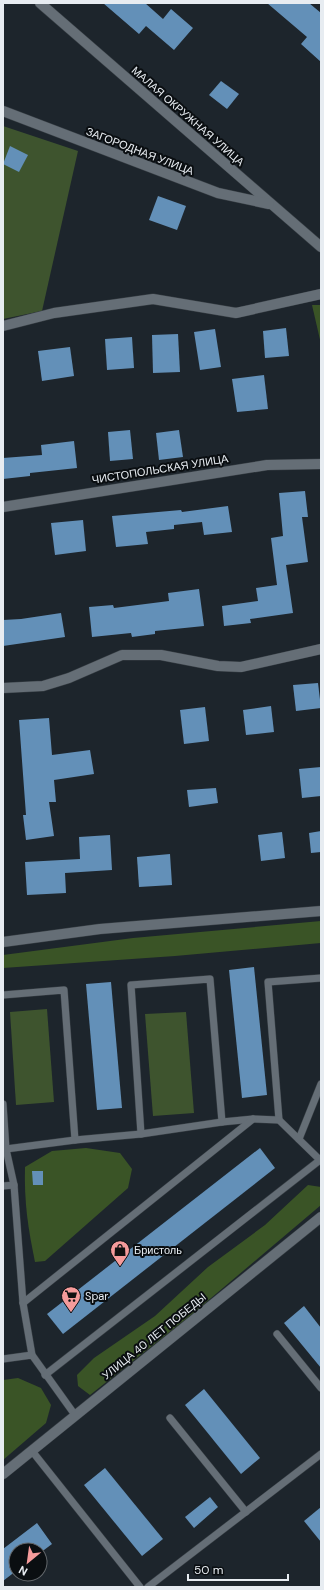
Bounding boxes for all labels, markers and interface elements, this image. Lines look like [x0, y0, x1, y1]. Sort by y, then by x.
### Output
street label: МАЛАЯ ОКРУЖНАЯ УЛИЦА [129, 63, 248, 169]
street label: ЗАГОРОДНАЯ УЛИЦА [84, 124, 196, 178]
street label: ЧИСТОПОЛЬСКАЯ УЛИЦА [91, 451, 230, 487]
shop icon: Бристоль [109, 1239, 131, 1267]
place label: Бристоль [134, 1243, 182, 1257]
supermarket icon: Spar [60, 1285, 82, 1313]
place label: Spar [85, 1289, 108, 1303]
street label: УЛИЦА 40 ЛЕТ ПОБЕДЫ [99, 1290, 209, 1382]
north arrow [8, 1542, 48, 1582]
scale bar [188, 1556, 288, 1582]
text: 50 m [194, 1562, 223, 1578]
text: N [16, 1563, 30, 1579]

